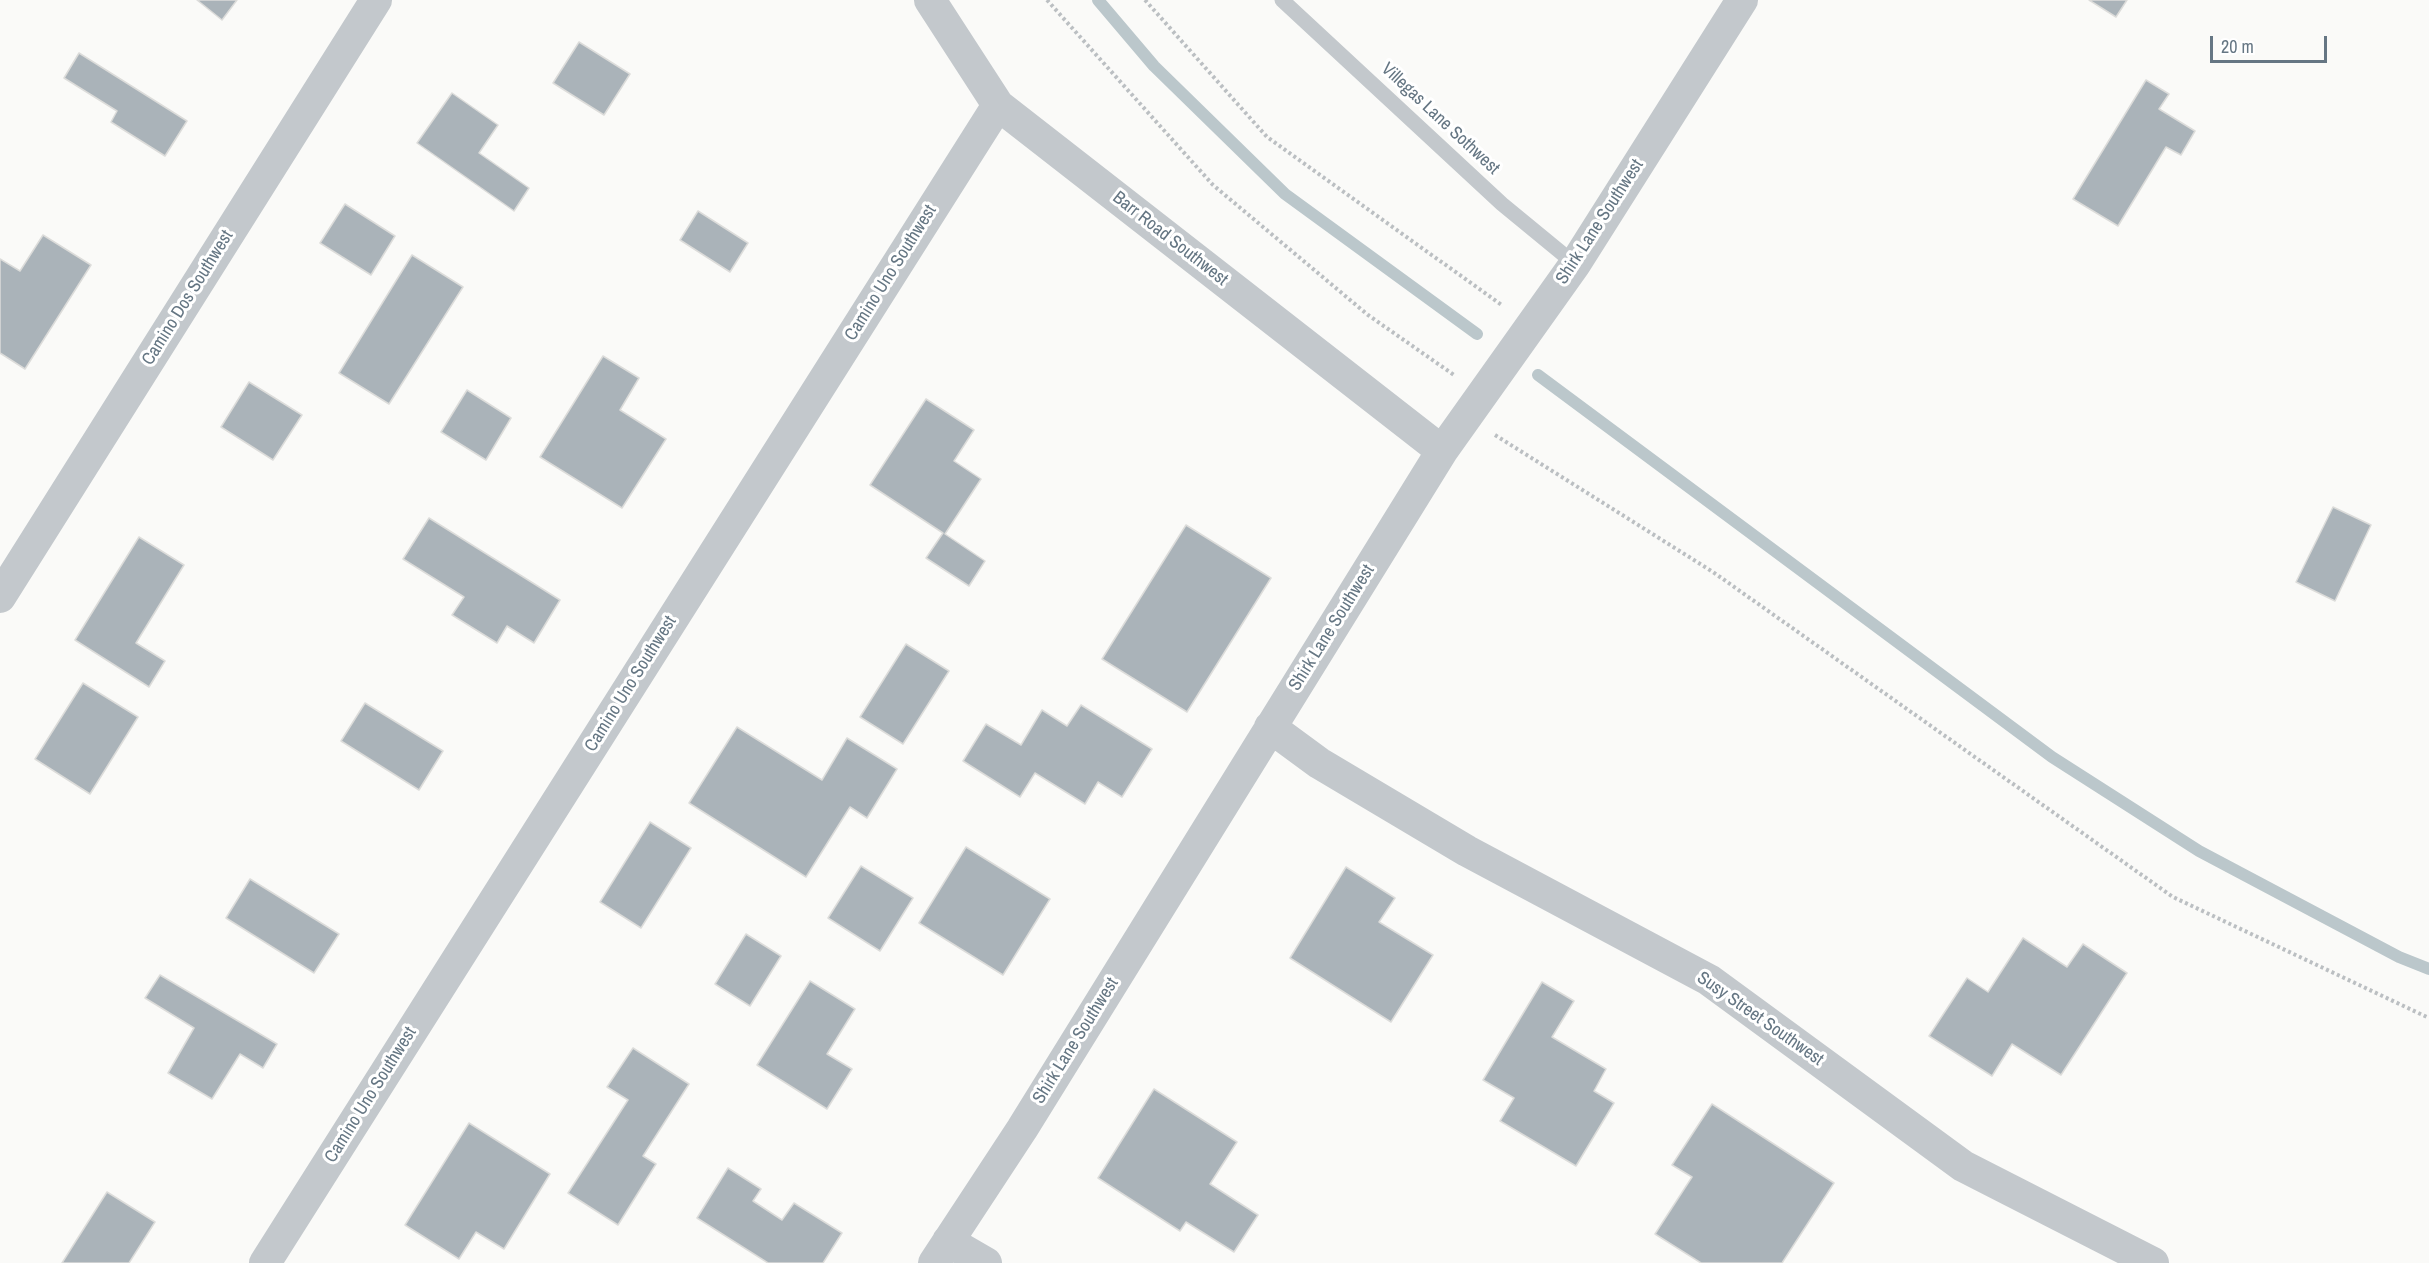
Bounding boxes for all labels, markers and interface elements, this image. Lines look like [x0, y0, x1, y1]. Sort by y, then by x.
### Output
scale bar [2213, 24, 2330, 62]
text: 20 m [2221, 34, 2254, 59]
street label: Villegas Lane Sothwest [1376, 59, 1504, 179]
street label: Shirk Lane Southwest [1552, 156, 1648, 288]
street label: Barr Road Southwest [1108, 187, 1232, 291]
street label: Camino Uno Southwest [841, 201, 941, 345]
street label: Camino Dos Southwest [138, 227, 238, 369]
street label: Shirk Lane Southwest [1285, 561, 1379, 695]
street label: Camino Uno Southwest [581, 612, 681, 756]
street label: Susy Street Southwest [1693, 967, 1827, 1071]
street label: Shirk Lane Southwest [1029, 974, 1123, 1108]
street label: Camino Uno Southwest [321, 1023, 421, 1167]

